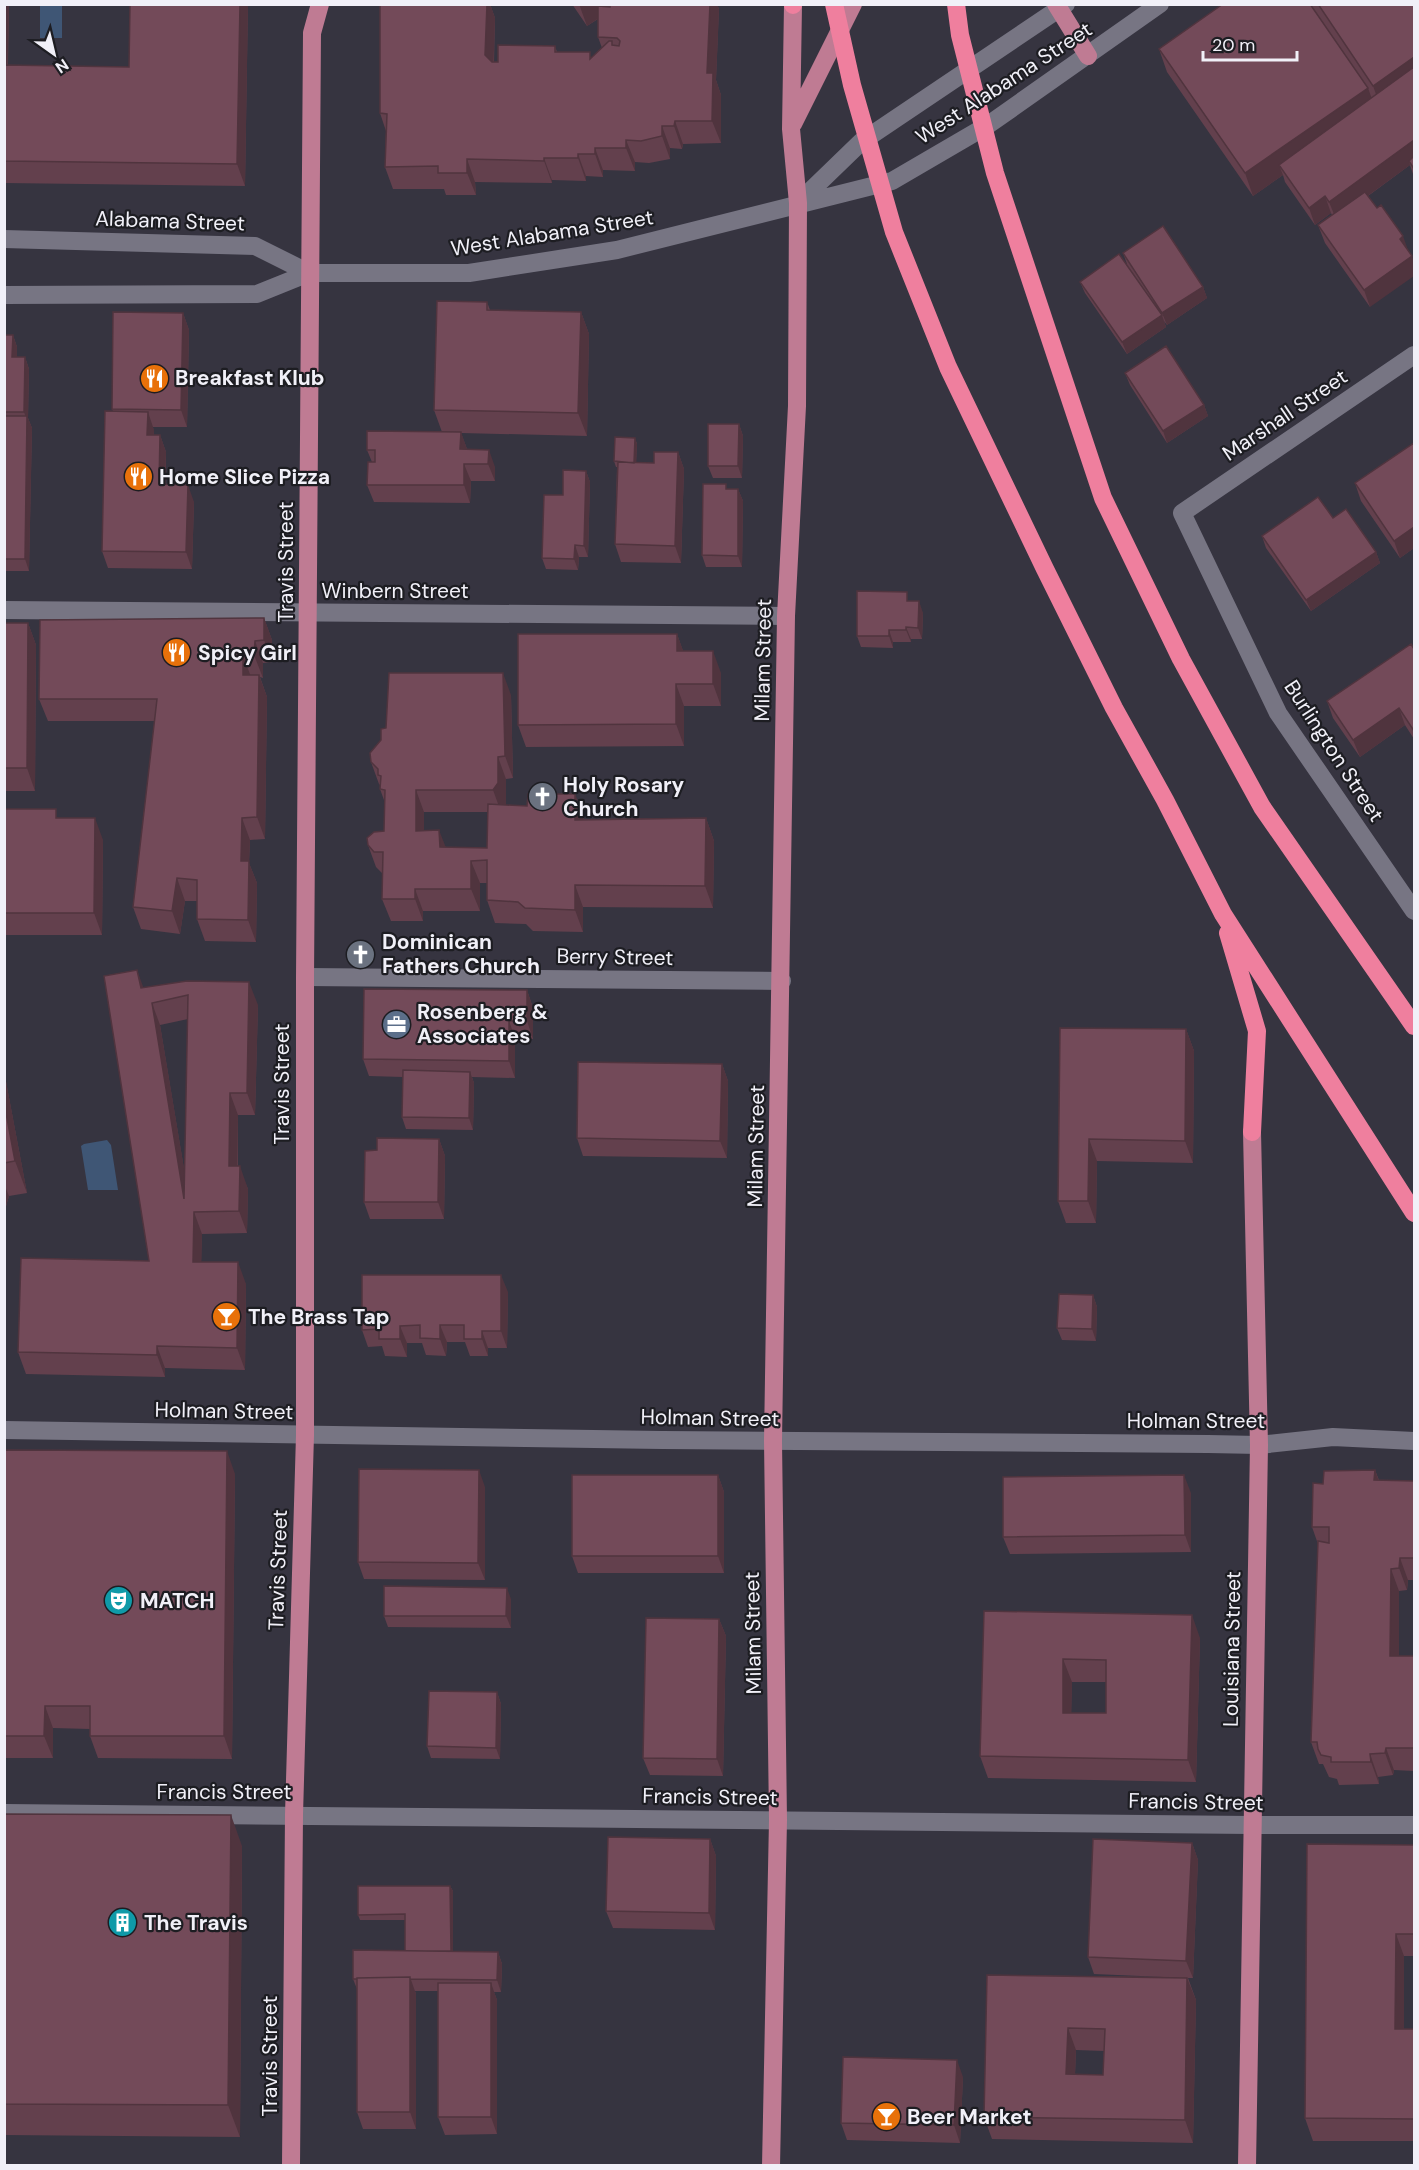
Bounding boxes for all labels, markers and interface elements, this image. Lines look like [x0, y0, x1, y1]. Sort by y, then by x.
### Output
street label: West Alabama Street [910, 15, 1098, 151]
north arrow [24, 24, 84, 84]
scale bar [1203, 24, 1298, 62]
text: 20 m [1212, 33, 1255, 57]
text: N [51, 54, 73, 78]
street label: West Alabama Street [449, 203, 655, 263]
street label: Alabama Street [95, 204, 245, 238]
restaurant icon: Breakfast Klub [138, 362, 170, 394]
street label: Marshall Street [1217, 363, 1353, 467]
place label: Breakfast Klub [175, 364, 324, 392]
restaurant icon: Home Slice Pizza [122, 461, 154, 493]
place label: Home Slice Pizza [159, 463, 330, 491]
street label: Travis Street [272, 501, 300, 623]
street label: Winbern Street [321, 577, 469, 605]
street label: Milam Street [748, 598, 778, 722]
restaurant icon: Spicy Girl [161, 637, 193, 669]
place label: Spicy Girl [198, 639, 297, 667]
street label: Burlington Street [1278, 675, 1390, 827]
place label: Holy Rosary Church [563, 771, 685, 823]
church icon: Holy Rosary Church [526, 781, 558, 813]
place label: Dominican Fathers Church [382, 928, 540, 980]
church icon: Dominican Fathers Church [345, 938, 377, 970]
street label: Berry Street [556, 942, 674, 972]
place label: Rosenberg & Associates [417, 998, 548, 1050]
office icon: Rosenberg & Associates [380, 1008, 412, 1040]
street label: Travis Street [268, 1023, 296, 1145]
street label: Milam Street [741, 1084, 771, 1208]
bar icon: The Brass Tap [211, 1301, 243, 1333]
place label: The Brass Tap [248, 1303, 389, 1331]
street label: Holman Street [154, 1396, 294, 1426]
street label: Holman Street [640, 1403, 780, 1433]
street label: Holman Street [1127, 1407, 1265, 1435]
street label: Travis Street [262, 1509, 294, 1631]
street label: Milam Street [738, 1571, 768, 1695]
street label: Louisiana Street [1217, 1571, 1247, 1727]
theatre icon: MATCH [103, 1585, 135, 1617]
place label: MATCH [140, 1587, 215, 1615]
street label: Francis Street [156, 1778, 292, 1806]
street label: Francis Street [642, 1782, 778, 1812]
street label: Francis Street [1128, 1787, 1264, 1817]
building icon: The Travis [107, 1907, 139, 1939]
place label: The Travis [144, 1909, 248, 1937]
street label: Travis Street [256, 1995, 284, 2117]
bar icon: Beer Market [870, 2101, 902, 2133]
place label: Beer Market [907, 2103, 1032, 2131]

